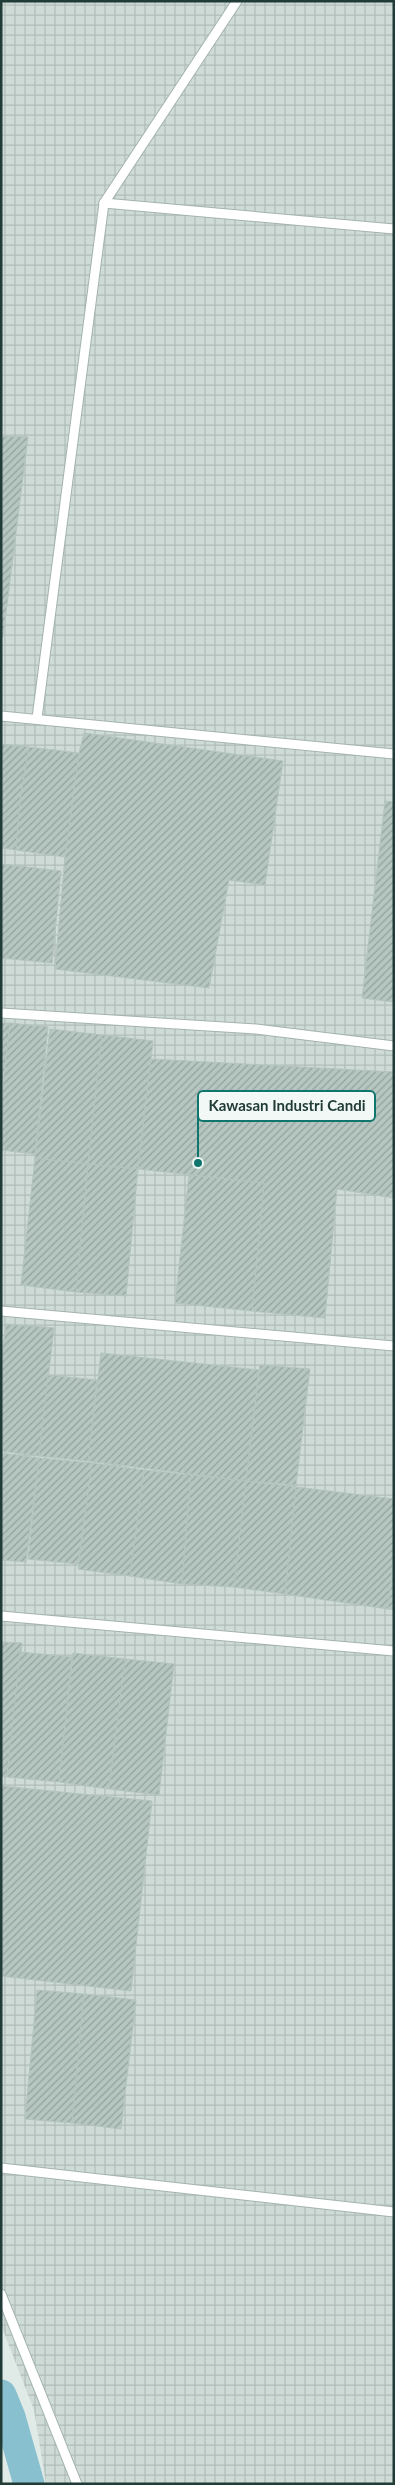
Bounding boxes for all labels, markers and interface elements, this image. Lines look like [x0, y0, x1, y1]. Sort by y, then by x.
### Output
callout: Kawasan Industri Candi [198, 1091, 375, 1121]
text: Kawasan Industri Candi [209, 1096, 366, 1114]

